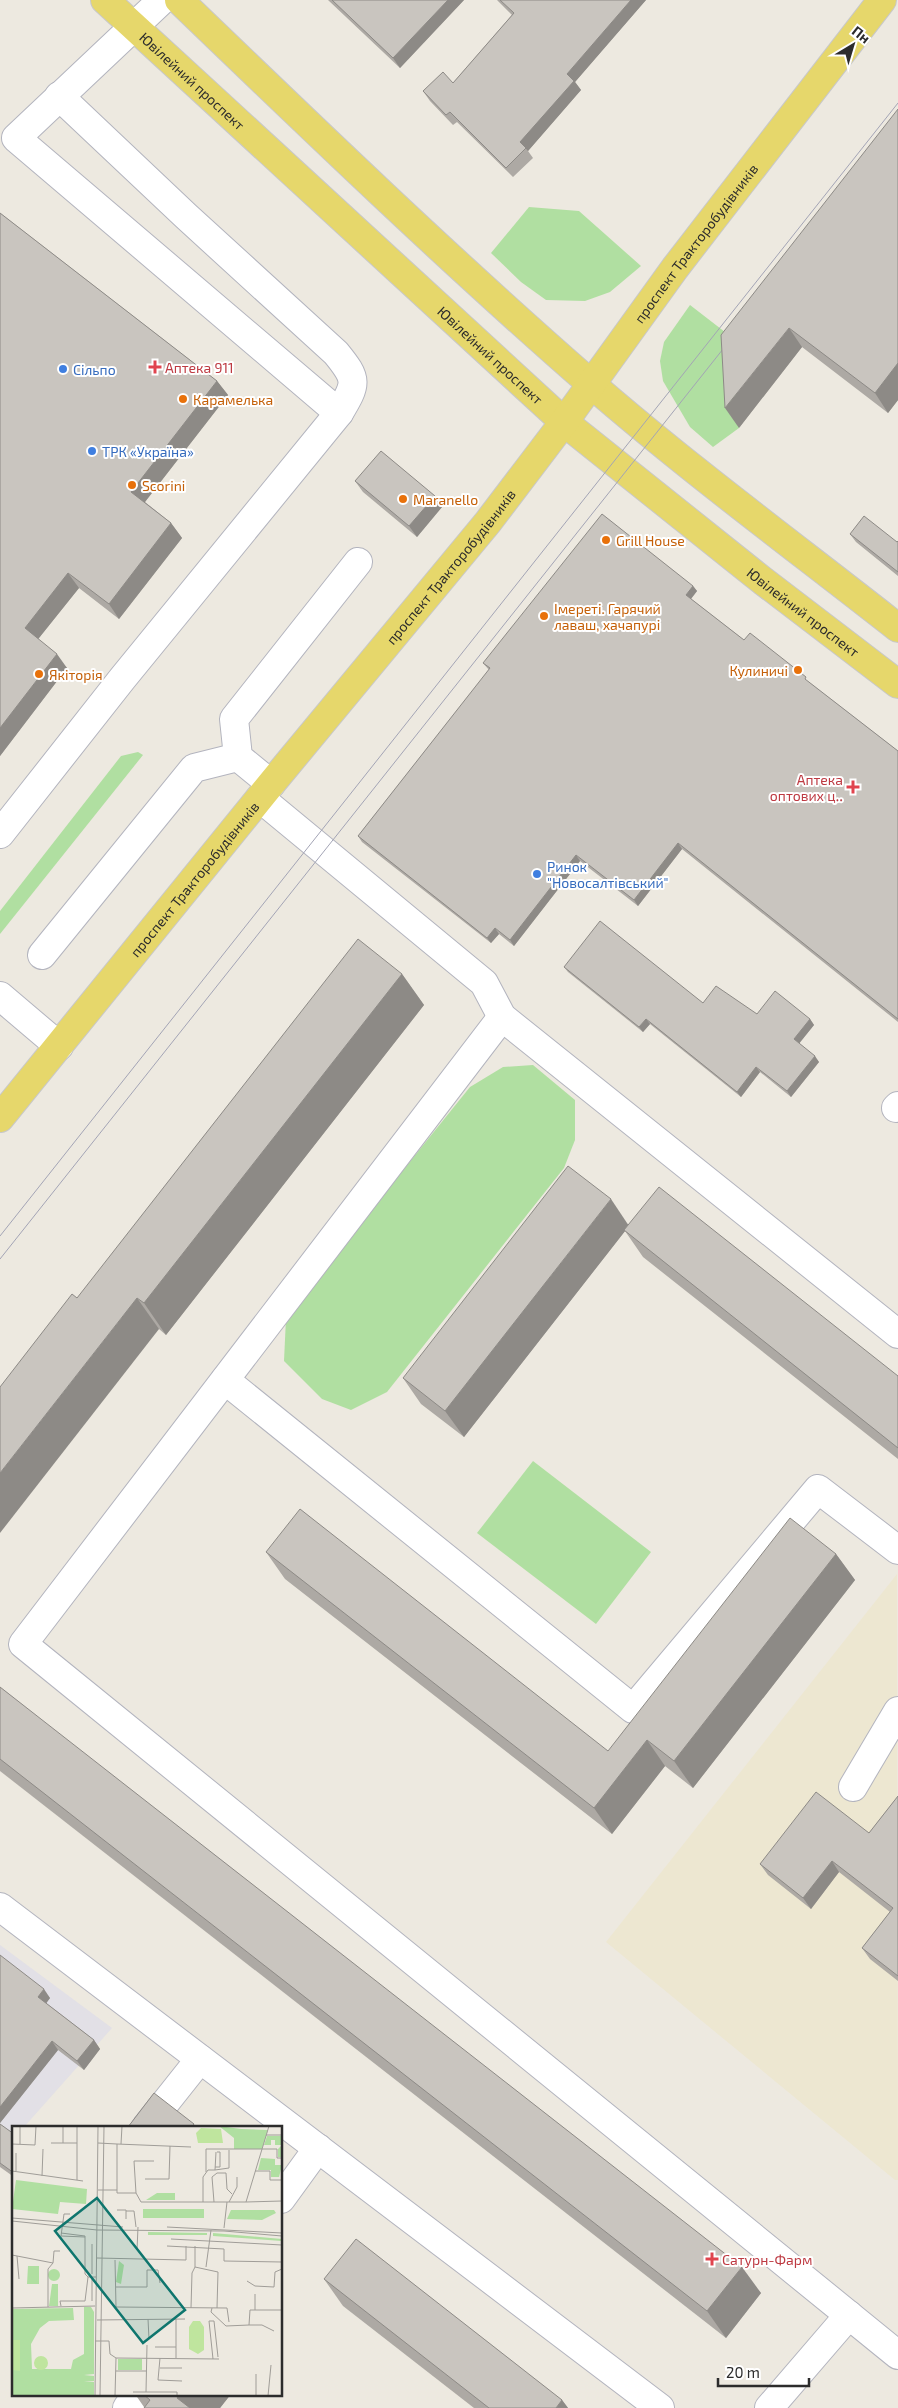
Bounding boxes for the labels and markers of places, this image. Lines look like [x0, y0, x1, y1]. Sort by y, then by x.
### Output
place label: Аптека 911 [165, 359, 234, 376]
place label: Сільпо [73, 361, 116, 378]
marker: Аптека 911 [149, 361, 161, 373]
marker: Сільпо [57, 363, 69, 375]
place label: Карамелька [193, 391, 273, 408]
marker: Карамелька [177, 393, 189, 405]
place label: ТРК «Україна» [102, 443, 194, 460]
marker: ТРК «Україна» [86, 445, 98, 457]
place label: Scorini [142, 477, 185, 494]
marker: Scorini [126, 479, 138, 491]
place label: Maranello [413, 491, 478, 508]
marker: Maranello [397, 493, 409, 505]
place label: Grill House [616, 532, 685, 549]
marker: Grill House [600, 534, 612, 546]
place label: Імереті. Гарячий лаваш, хачапурі [554, 600, 661, 633]
marker: Імереті. Гарячий лаваш, хачапурі [538, 610, 550, 622]
place label: Кулиничі [729, 662, 788, 679]
marker: Кулиничі [792, 664, 804, 676]
place label: Якіторія [49, 666, 103, 683]
marker: Якіторія [33, 668, 45, 680]
place label: Аптека оптових ц‥ [770, 771, 843, 804]
marker: Аптека оптових ц‥ [847, 781, 859, 793]
place label: Ринок "Новосалтівський" [547, 858, 668, 891]
marker: Ринок "Новосалтівський" [531, 868, 543, 880]
place label: Сатурн-Фарм [722, 2251, 812, 2268]
marker: Сатурн-Фарм [706, 2253, 718, 2265]

